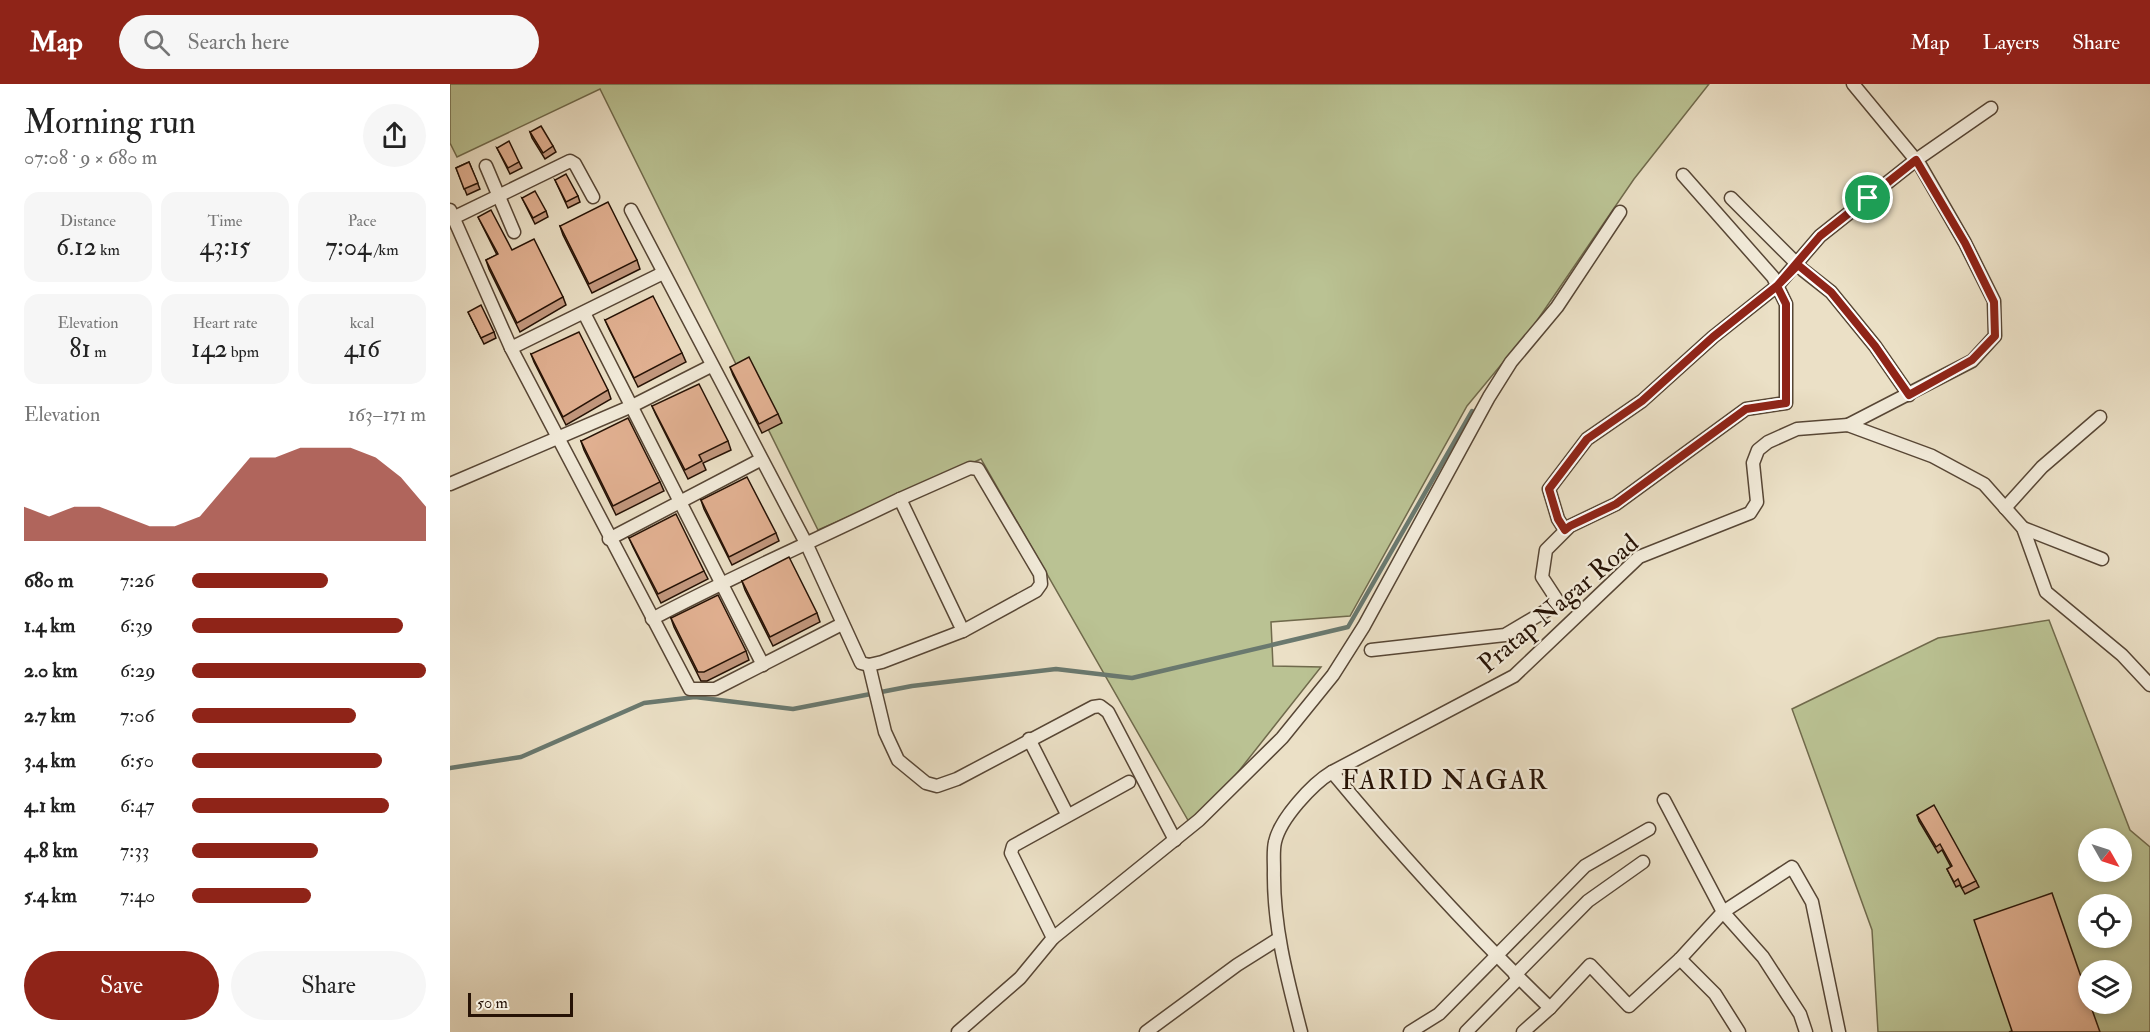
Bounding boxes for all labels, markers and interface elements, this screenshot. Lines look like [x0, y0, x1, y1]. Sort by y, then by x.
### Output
search box [119, 15, 539, 69]
text: Map [30, 25, 83, 60]
icon: search [140, 26, 173, 59]
text: Search here [188, 28, 289, 56]
text: Map [1910, 29, 1950, 56]
text: Layers [1983, 29, 2039, 56]
text: Share [2072, 29, 2120, 56]
text: Morning run [24, 102, 196, 143]
button: share [363, 104, 426, 167]
text: 07:08 · 9 × 680 m [24, 145, 157, 170]
pin [1842, 172, 1893, 223]
icon: arrive [1851, 181, 1884, 214]
text: Distance [60, 211, 116, 231]
text: Time [208, 211, 242, 231]
text: Pace [348, 211, 376, 231]
text: 6.12 [56, 231, 97, 263]
text: 43:15 [199, 231, 251, 263]
text: 7:04 [325, 231, 371, 263]
text: km [97, 240, 120, 260]
text: /km [371, 240, 399, 260]
text: Elevation [58, 313, 118, 333]
text: Heart rate [192, 313, 258, 333]
text: kcal [350, 313, 374, 333]
text: 81 [69, 333, 91, 365]
text: 142 [191, 333, 227, 365]
text: 416 [344, 333, 380, 365]
text: m [91, 342, 107, 362]
text: bpm [227, 342, 259, 362]
text: Elevation [24, 402, 100, 427]
text: 163–171 m [348, 402, 426, 427]
street label: Pratap Nagar Road [1472, 527, 1646, 681]
text: 680 m [24, 568, 73, 593]
text: 7:26 [120, 568, 154, 593]
text: 1.4 km [24, 613, 75, 638]
text: 6:39 [120, 613, 153, 638]
text: 2.0 km [24, 658, 78, 683]
text: 6:29 [120, 658, 155, 683]
text: 2.7 km [24, 703, 76, 728]
text: 7:06 [120, 703, 154, 728]
text: 3.4 km [24, 748, 76, 773]
text: 6:50 [120, 748, 154, 773]
district label: FARID NAGAR [1341, 764, 1549, 797]
text: 4.1 km [24, 793, 75, 818]
text: 6:47 [120, 793, 155, 818]
north arrow [2078, 828, 2132, 882]
map controls [2078, 828, 2132, 1014]
text: 4.8 km [24, 838, 78, 863]
text: 7:33 [120, 838, 149, 863]
text: 5.4 km [24, 883, 77, 908]
text: 7:40 [120, 883, 155, 908]
button: locate [2078, 894, 2132, 948]
button: Save [24, 951, 219, 1020]
button: Share [231, 951, 426, 1020]
button: layers [2078, 960, 2132, 1014]
scale bar [468, 990, 573, 1018]
text: 50 m [477, 993, 508, 1013]

